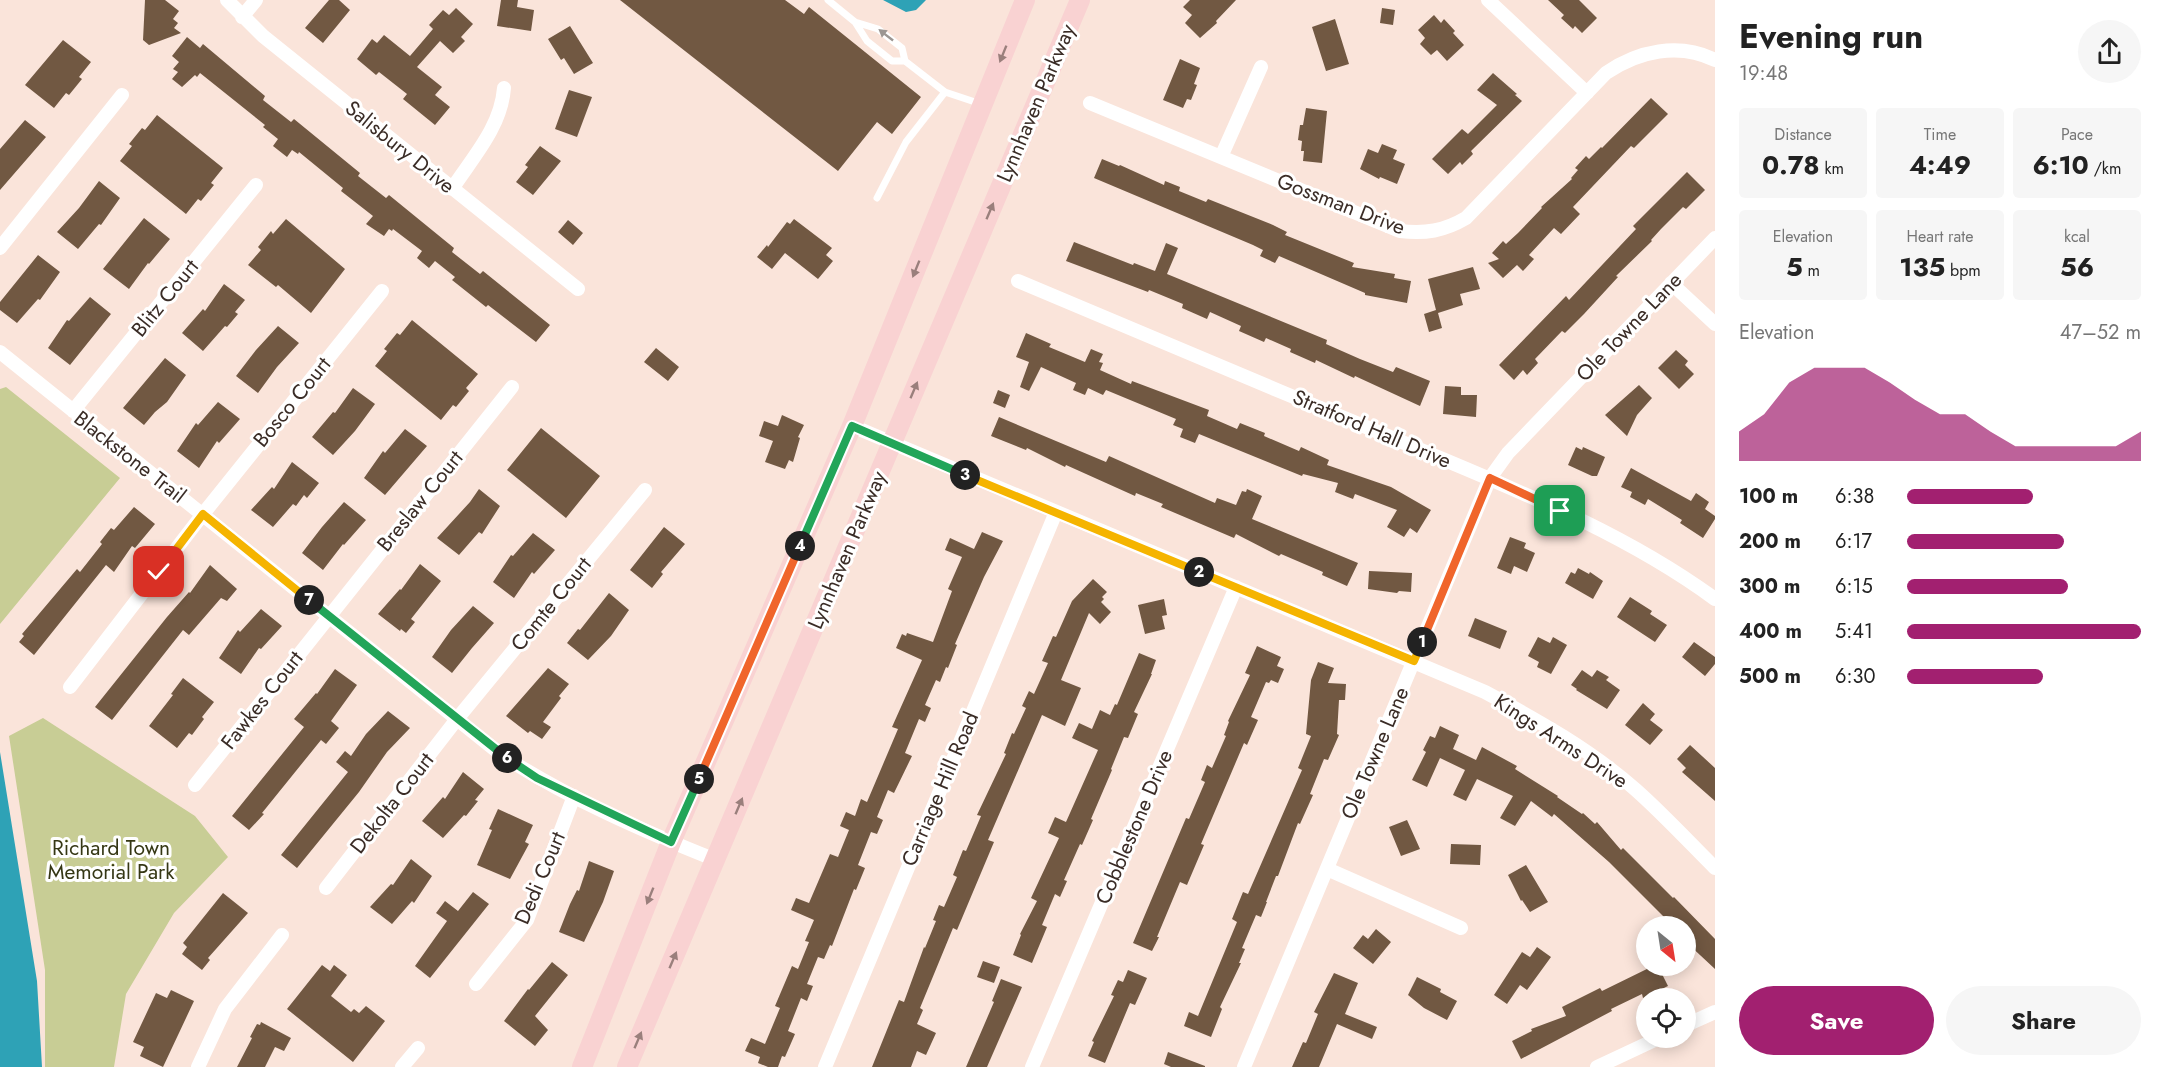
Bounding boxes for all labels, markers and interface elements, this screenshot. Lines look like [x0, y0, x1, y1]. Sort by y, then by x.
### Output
text: Evening run [1739, 13, 1923, 60]
street label: Lynnhaven Parkway [989, 19, 1083, 187]
button: share [2078, 20, 2141, 83]
one-way arrow [878, 29, 894, 42]
one-way arrow [998, 45, 1007, 63]
text: 19:48 [1739, 59, 1788, 88]
street label: Salisbury Drive [339, 93, 461, 201]
text: Distance [1774, 123, 1832, 146]
text: Time [1924, 123, 1956, 146]
text: Pace [2061, 123, 2093, 146]
text: 0.78 [1762, 146, 1820, 184]
text: 4:49 [1909, 146, 1971, 184]
text: 6:10 [2033, 146, 2089, 184]
text: km [1820, 157, 1844, 180]
text: /km [2089, 157, 2121, 180]
street label: Gossman Drive [1273, 166, 1410, 242]
one-way arrow [986, 202, 995, 220]
text: Elevation [1773, 225, 1833, 248]
text: Heart rate [1907, 225, 1973, 248]
text: kcal [2064, 225, 2090, 248]
text: 5 [1786, 248, 1803, 286]
text: 135 [1899, 248, 1945, 286]
text: 56 [2060, 248, 2094, 286]
street label: Blitz Court [124, 253, 206, 343]
text: m [1803, 259, 1820, 282]
text: bpm [1945, 259, 1981, 282]
one-way arrow [911, 261, 921, 279]
street label: Ole Towne Lane [1569, 266, 1689, 388]
text: Elevation [1739, 318, 1814, 347]
text: 47–52 m [2060, 318, 2141, 347]
street label: Bosco Court [246, 350, 338, 454]
one-way arrow [909, 381, 919, 399]
street label: Stratford Hall Drive [1288, 382, 1456, 476]
street label: Blackstone Trail [68, 404, 192, 510]
street label: Breslaw Court [370, 444, 470, 558]
pin: 3 [950, 460, 980, 490]
text: 3 [960, 463, 970, 486]
street label: Lynnhaven Parkway [800, 466, 894, 634]
text: 100 m [1739, 482, 1798, 511]
text: 6:38 [1835, 482, 1874, 511]
pin [1534, 485, 1585, 536]
icon: arrive [1543, 494, 1576, 527]
text: 200 m [1739, 527, 1801, 556]
text: 6:17 [1835, 527, 1872, 556]
pin: 4 [785, 531, 815, 561]
text: 4 [794, 534, 806, 557]
pin [133, 546, 184, 597]
street label: Comte Court [504, 550, 598, 658]
icon: check [142, 555, 175, 588]
pin: 2 [1184, 557, 1214, 587]
text: 2 [1194, 560, 1204, 583]
text: 300 m [1739, 572, 1800, 601]
text: 6:15 [1835, 572, 1873, 601]
pin: 7 [294, 585, 324, 615]
text: 7 [304, 588, 314, 611]
text: 400 m [1739, 617, 1802, 646]
text: 5:41 [1835, 617, 1873, 646]
pin: 1 [1407, 627, 1437, 657]
text: 1 [1418, 630, 1426, 653]
street label: Fawkes Court [214, 644, 310, 756]
text: 500 m [1739, 662, 1801, 691]
text: 6:30 [1835, 662, 1875, 691]
street label: Ole Towne Lane [1334, 682, 1416, 824]
street label: Kings Arms Drive [1488, 686, 1634, 796]
street label: Carriage Hill Road [894, 707, 986, 871]
pin: 6 [492, 743, 522, 773]
street label: Cobblestone Drive [1088, 745, 1180, 909]
street label: Dekolta Court [343, 746, 441, 860]
text: 6 [502, 746, 512, 769]
pin: 5 [684, 764, 714, 794]
text: 5 [694, 767, 704, 790]
one-way arrow [734, 796, 744, 814]
street label: Dedi Court [507, 827, 573, 929]
park label: Richard Town Memorial Park [48, 833, 175, 887]
one-way arrow [645, 887, 654, 905]
north arrow [1636, 916, 1696, 976]
map controls [1636, 916, 1696, 1048]
one-way arrow [669, 951, 678, 969]
button: Save [1739, 986, 1934, 1055]
button: Share [1946, 986, 2141, 1055]
button: locate [1636, 988, 1696, 1048]
one-way arrow [634, 1032, 643, 1049]

